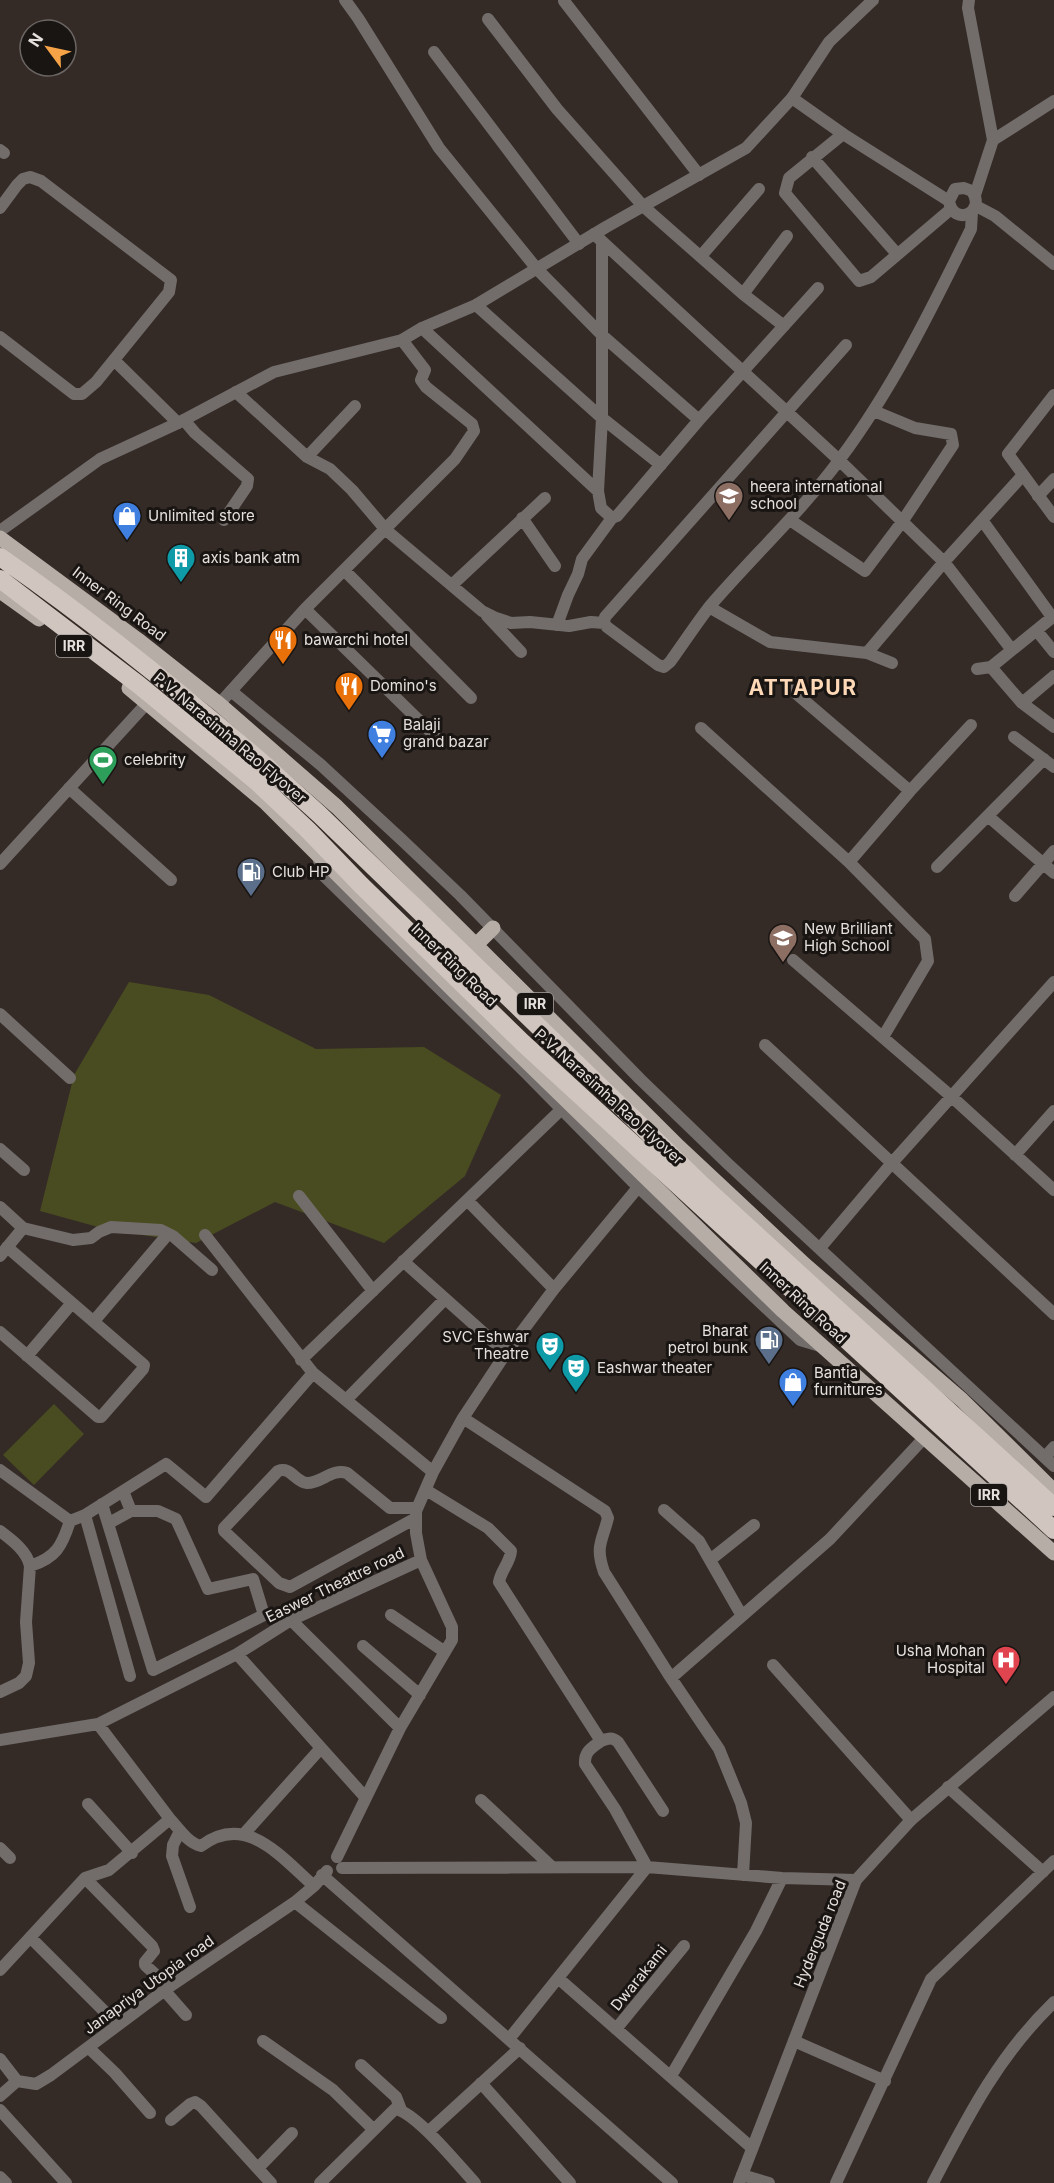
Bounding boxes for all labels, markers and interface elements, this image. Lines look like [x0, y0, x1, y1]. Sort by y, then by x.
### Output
north arrow [18, 18, 78, 78]
text: N [24, 29, 47, 50]
place label: heera international school [750, 477, 882, 513]
school or university icon: heera international school [713, 480, 745, 522]
shop icon: Unlimited store [111, 500, 143, 542]
place label: Unlimited store [148, 506, 255, 525]
building icon: axis bank atm [165, 542, 197, 584]
place label: axis bank atm [202, 548, 300, 567]
street label: Inner Ring Road [69, 562, 170, 645]
restaurant icon: bawarchi hotel [267, 624, 299, 666]
place label: bawarchi hotel [304, 630, 408, 649]
road number: IRR [56, 635, 92, 657]
street label: P.V. Narasimha Rao Flyover [150, 668, 311, 807]
restaurant icon: Domino's [333, 670, 365, 712]
district label: ATTAPUR [749, 675, 857, 700]
place label: Domino's [370, 676, 437, 695]
place label: Balaji grand bazar [403, 715, 489, 751]
supermarket icon: Balaji grand bazar [366, 718, 398, 760]
sports icon: celebrity [87, 744, 119, 786]
place label: celebrity [124, 750, 187, 769]
fuel station icon: Club HP [235, 856, 267, 898]
place label: Club HP [272, 862, 330, 881]
street label: Inner Ring Road [407, 919, 501, 1010]
place label: New Brilliant High School [804, 919, 893, 955]
school or university icon: New Brilliant High School [767, 922, 799, 964]
road number: IRR [517, 993, 553, 1015]
street label: P.V. Narasimha Rao Flyover [531, 1025, 688, 1169]
street label: Inner Ring Road [756, 1257, 851, 1348]
place label: Bharat petrol bunk [668, 1321, 749, 1357]
fuel station icon: Bharat petrol bunk [753, 1324, 785, 1366]
place label: SVC Eshwar Theatre [442, 1327, 529, 1363]
theatre icon: SVC Eshwar Theatre [534, 1330, 566, 1372]
theatre icon: Eashwar theater [560, 1352, 592, 1394]
place label: Eashwar theater [597, 1358, 712, 1377]
place label: Bantia furnitures [814, 1363, 883, 1399]
shop icon: Bantia furnitures [777, 1366, 809, 1408]
road number: IRR [971, 1484, 1007, 1506]
street label: Easwer Theattre road [262, 1543, 407, 1626]
place label: Usha Mohan Hospital [896, 1641, 985, 1677]
hospital icon: Usha Mohan Hospital [990, 1644, 1022, 1686]
street label: Hyderguda road [789, 1877, 850, 1991]
street label: Janapriya Utopia road [80, 1931, 218, 2038]
street label: Dwarakami [606, 1941, 671, 2014]

